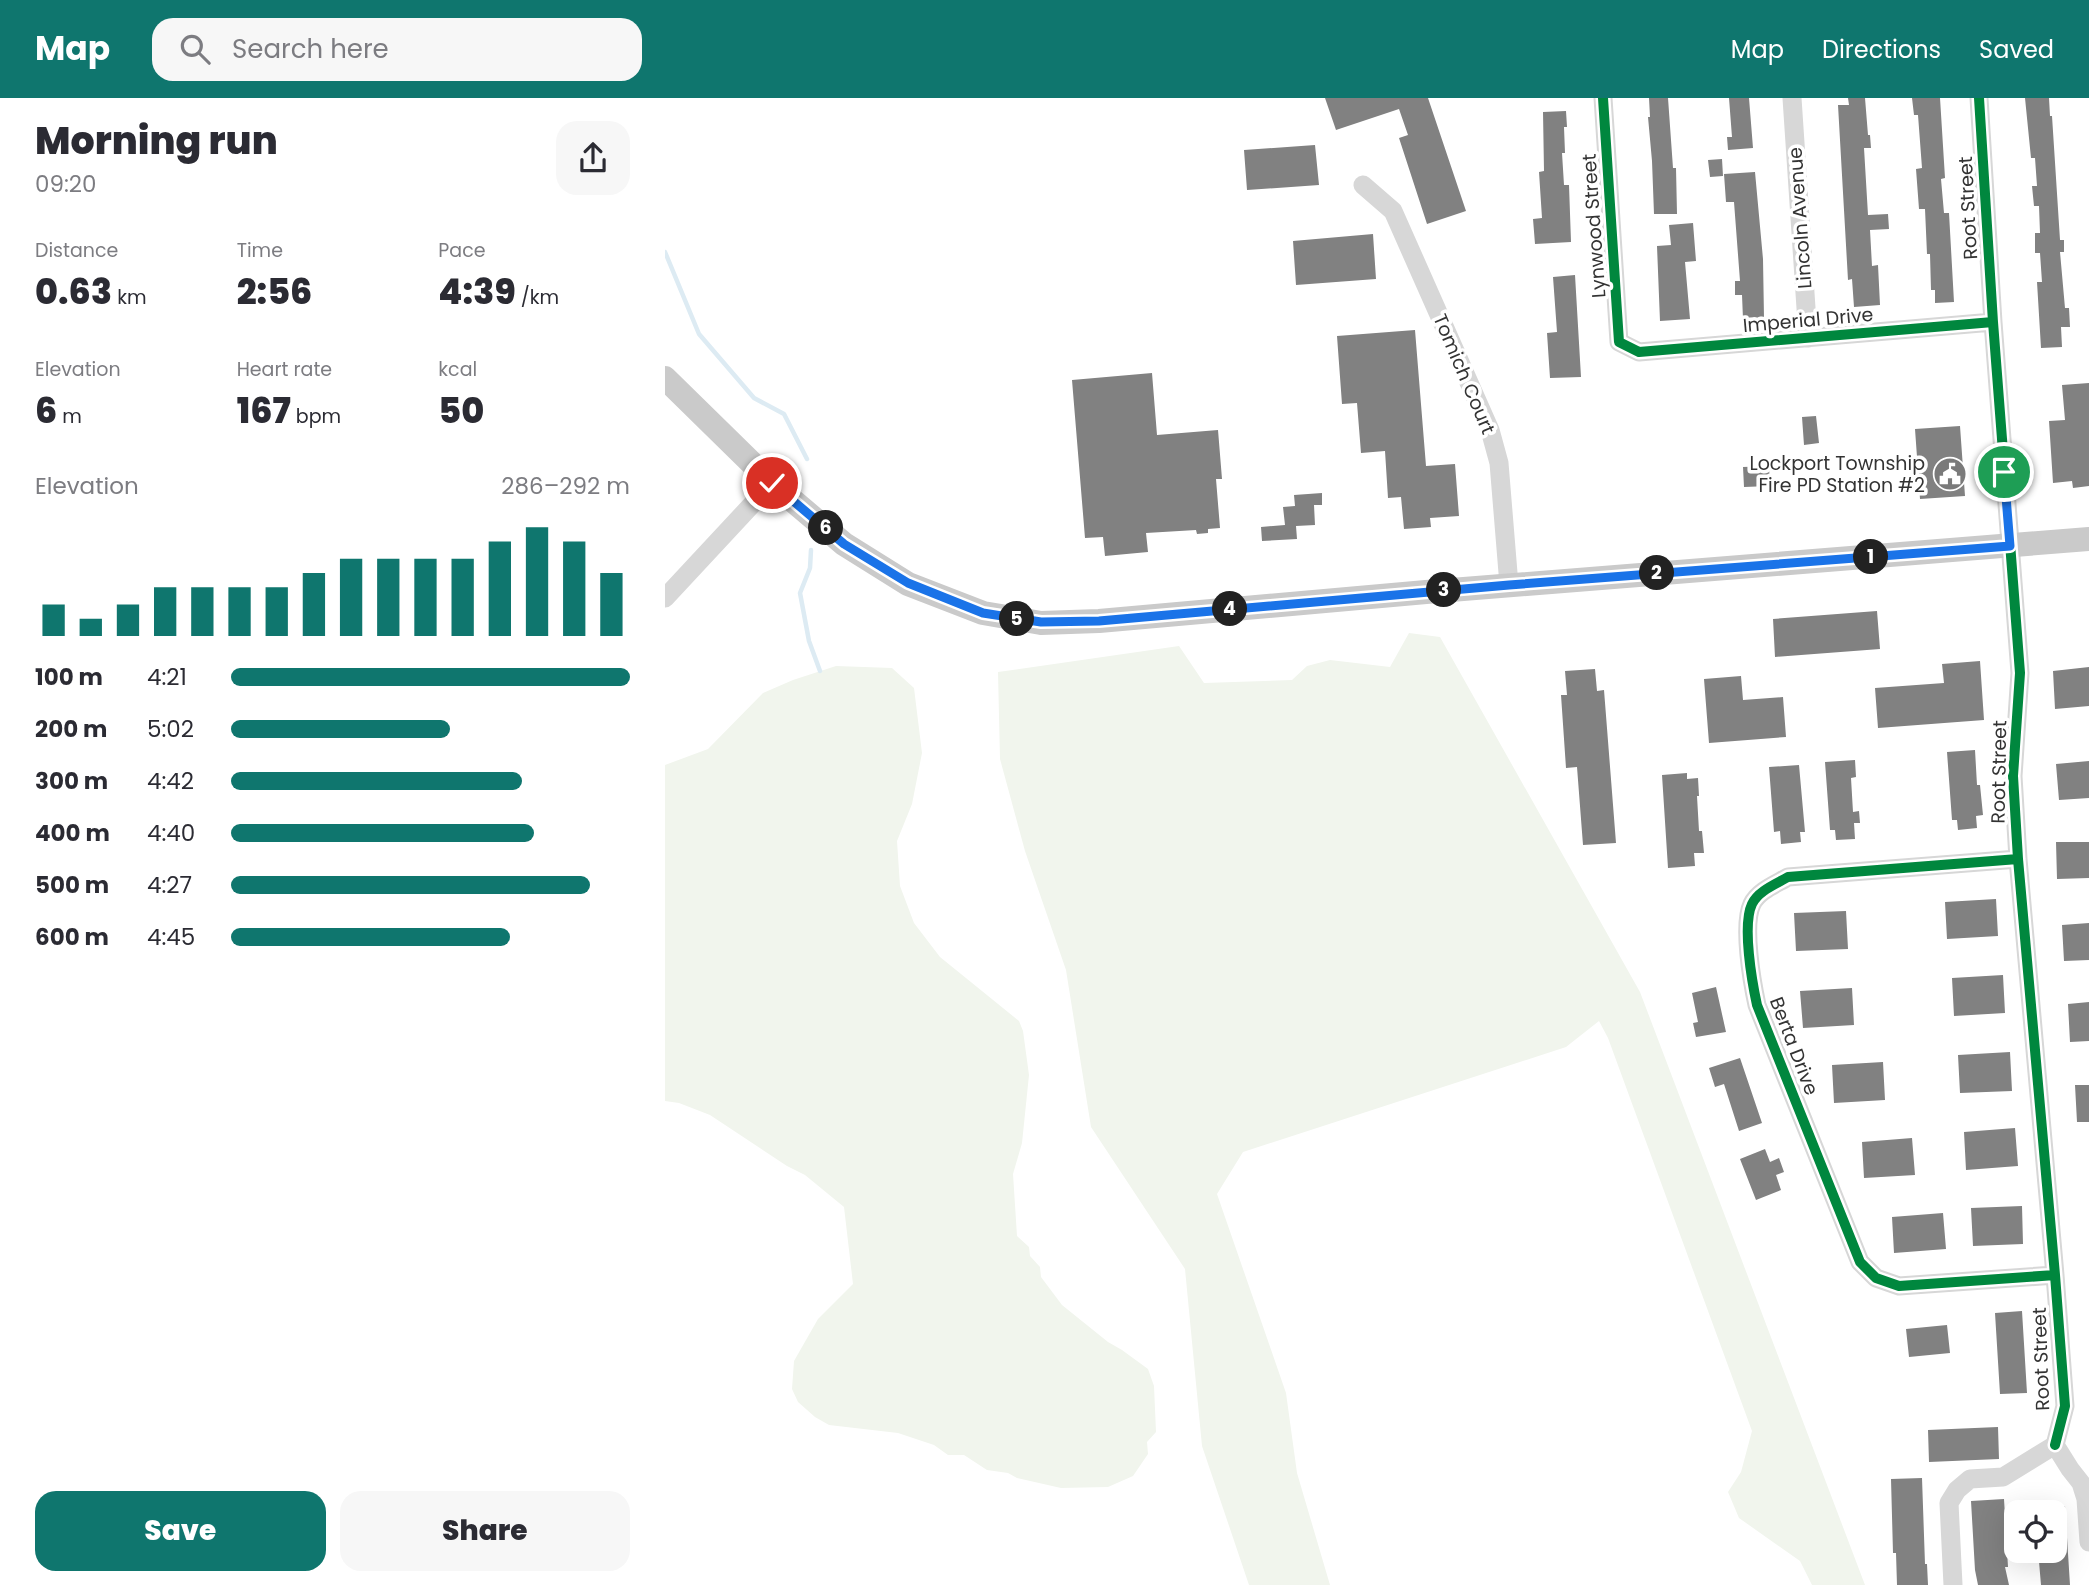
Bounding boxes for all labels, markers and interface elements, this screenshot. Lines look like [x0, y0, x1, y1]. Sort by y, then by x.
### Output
search box [152, 18, 642, 81]
text: Map [35, 25, 110, 72]
icon: search [176, 30, 214, 68]
text: Search here [232, 31, 389, 67]
text: Map [1731, 33, 1784, 66]
text: Directions [1822, 33, 1941, 66]
text: Saved [1979, 33, 2054, 66]
text: Morning run [35, 114, 278, 167]
button: share [556, 121, 630, 195]
street label: Lincoln Avenue [1782, 146, 1818, 290]
street label: Lynwood Street [1575, 153, 1613, 299]
street label: Root Street [1952, 156, 1984, 260]
text: 09:20 [35, 168, 97, 200]
text: Distance [35, 237, 118, 264]
text: Time [237, 237, 283, 264]
text: Pace [438, 237, 486, 264]
text: 0.63 [35, 267, 112, 316]
text: 2:56 [237, 267, 312, 316]
text: 4:39 [438, 267, 516, 316]
text: km [112, 284, 147, 311]
text: /km [516, 284, 559, 311]
street label: Imperial Drive [1742, 301, 1874, 339]
street label: Tomich Court [1426, 310, 1502, 438]
text: Elevation [35, 356, 121, 383]
text: Heart rate [237, 356, 332, 383]
text: kcal [438, 356, 477, 383]
text: 6 [35, 386, 57, 435]
text: 167 [237, 386, 291, 435]
text: 50 [438, 386, 484, 435]
text: m [57, 403, 82, 430]
text: bpm [291, 403, 341, 430]
pin [1974, 442, 2034, 502]
place label: Lockport Township Fire PD Station #2 [1749, 450, 1925, 499]
pin [742, 453, 802, 513]
icon: arrive [1985, 453, 2023, 491]
public building icon: Lockport Township Fire PD Station #2 [1931, 455, 1969, 493]
icon: check [753, 464, 791, 502]
text: Elevation [35, 470, 139, 502]
text: 286–292 m [501, 470, 630, 502]
pin: 6 [809, 510, 843, 546]
text: 6 [819, 514, 832, 541]
pin: 1 [1853, 540, 1889, 574]
text: 1 [1867, 543, 1874, 570]
pin: 2 [1639, 556, 1675, 590]
text: 2 [1651, 559, 1662, 586]
pin: 3 [1427, 573, 1461, 608]
text: 3 [1438, 576, 1449, 603]
pin: 4 [1213, 592, 1247, 626]
text: 4 [1223, 595, 1236, 622]
pin: 5 [999, 602, 1035, 636]
text: 5 [1010, 605, 1023, 632]
text: 100 m [35, 661, 103, 693]
text: 4:21 [147, 661, 187, 693]
text: 200 m [35, 713, 107, 745]
text: 5:02 [147, 713, 194, 745]
street label: Root Street [1985, 720, 2013, 824]
text: 300 m [35, 765, 108, 797]
text: 4:42 [147, 765, 194, 797]
text: 400 m [35, 817, 110, 849]
text: 4:40 [147, 817, 195, 849]
text: 500 m [35, 869, 109, 901]
text: 4:27 [147, 869, 192, 901]
text: 600 m [35, 921, 109, 953]
text: 4:45 [147, 921, 195, 953]
street label: Berta Drive [1763, 993, 1825, 1099]
street label: Root Street [2026, 1307, 2056, 1411]
button: Save [35, 1491, 326, 1571]
button: Share [340, 1491, 630, 1571]
map controls [2004, 1500, 2067, 1563]
button: locate [2004, 1500, 2067, 1563]

